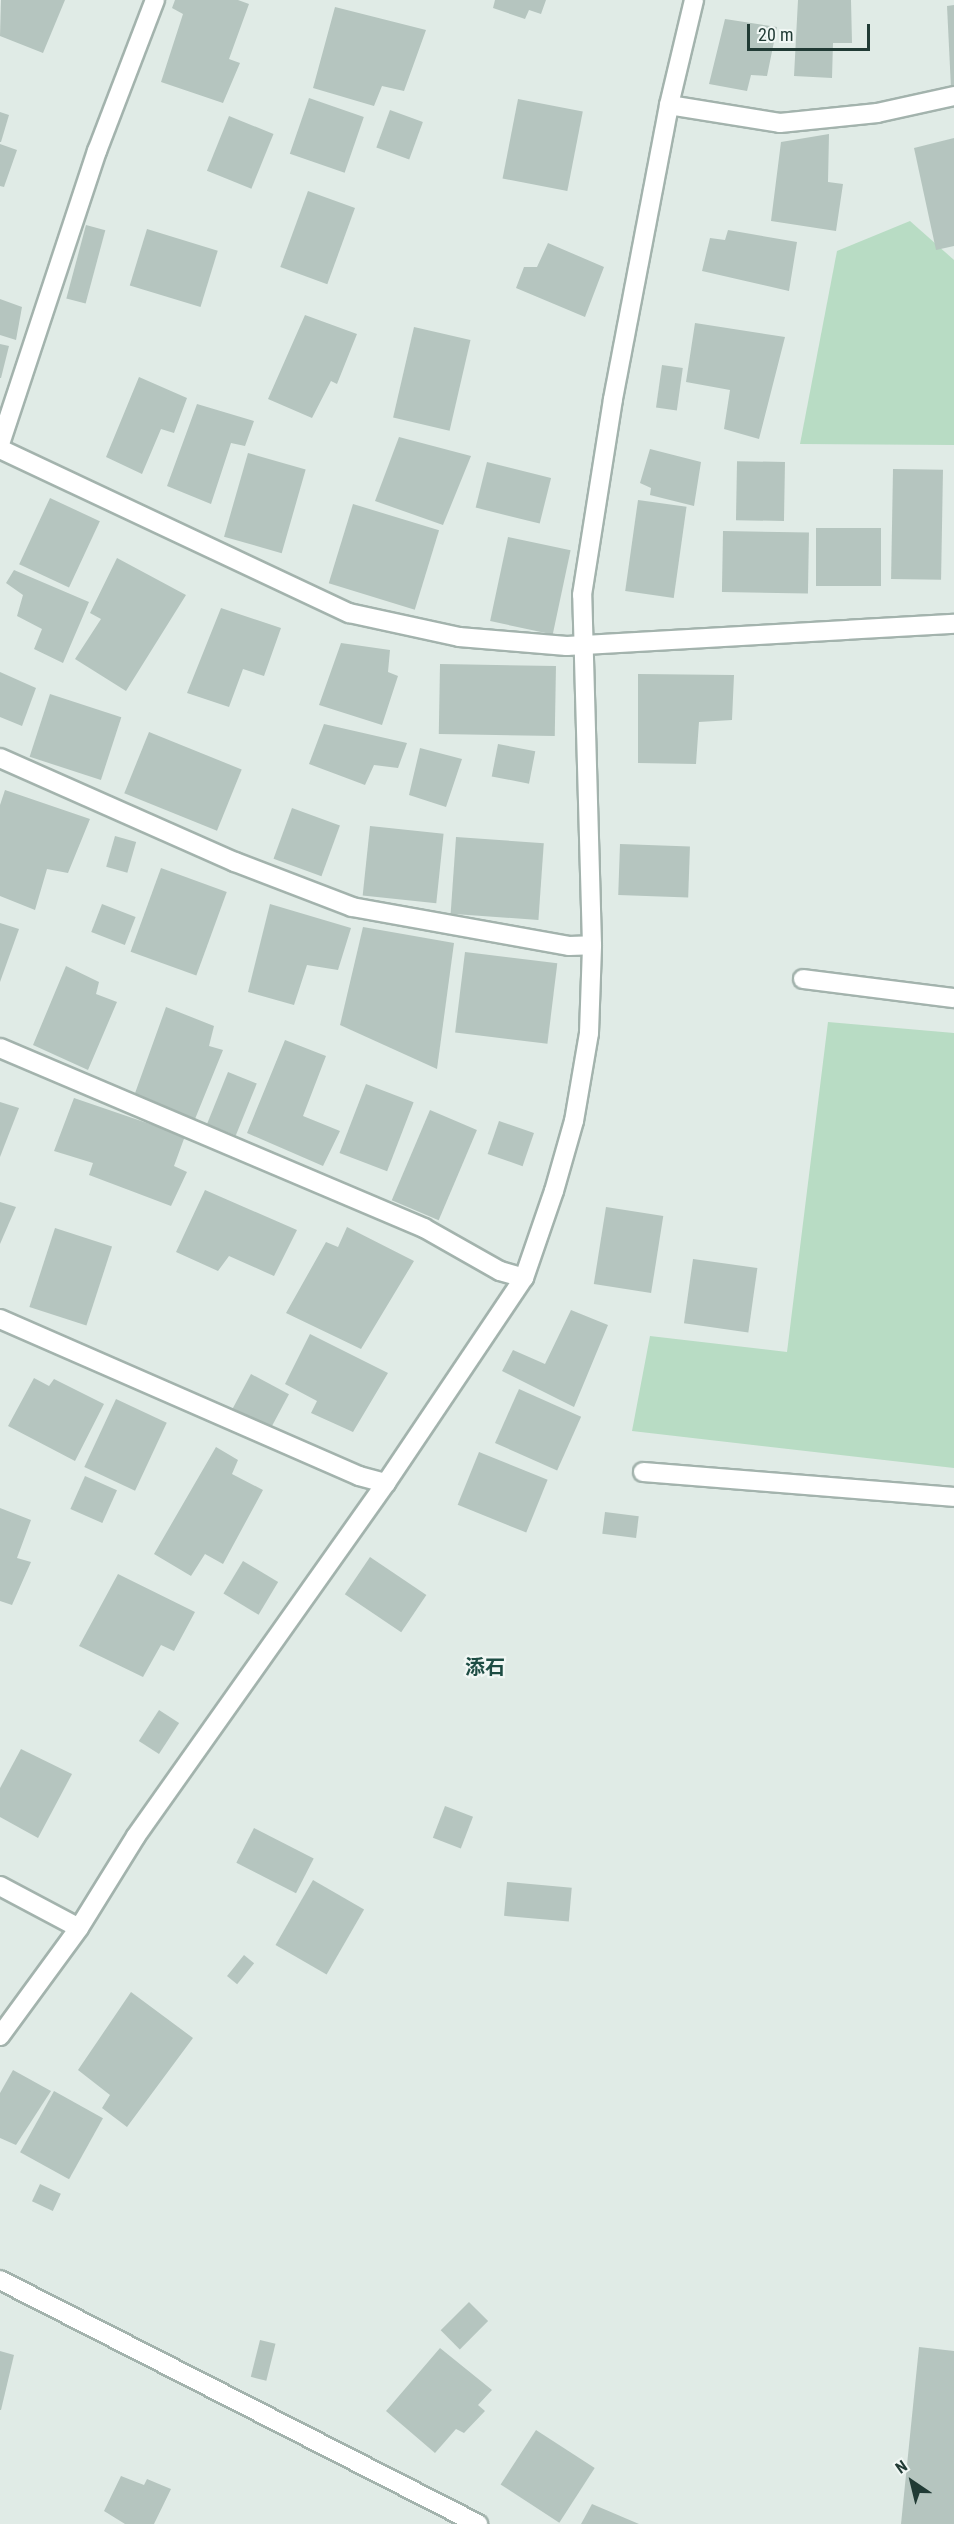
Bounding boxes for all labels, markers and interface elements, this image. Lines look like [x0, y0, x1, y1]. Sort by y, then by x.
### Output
scale bar [750, 12, 873, 50]
text: 20 m [758, 24, 793, 45]
district label: 添石 [465, 1655, 505, 1679]
north arrow [882, 2452, 942, 2512]
text: N [892, 2456, 911, 2477]

